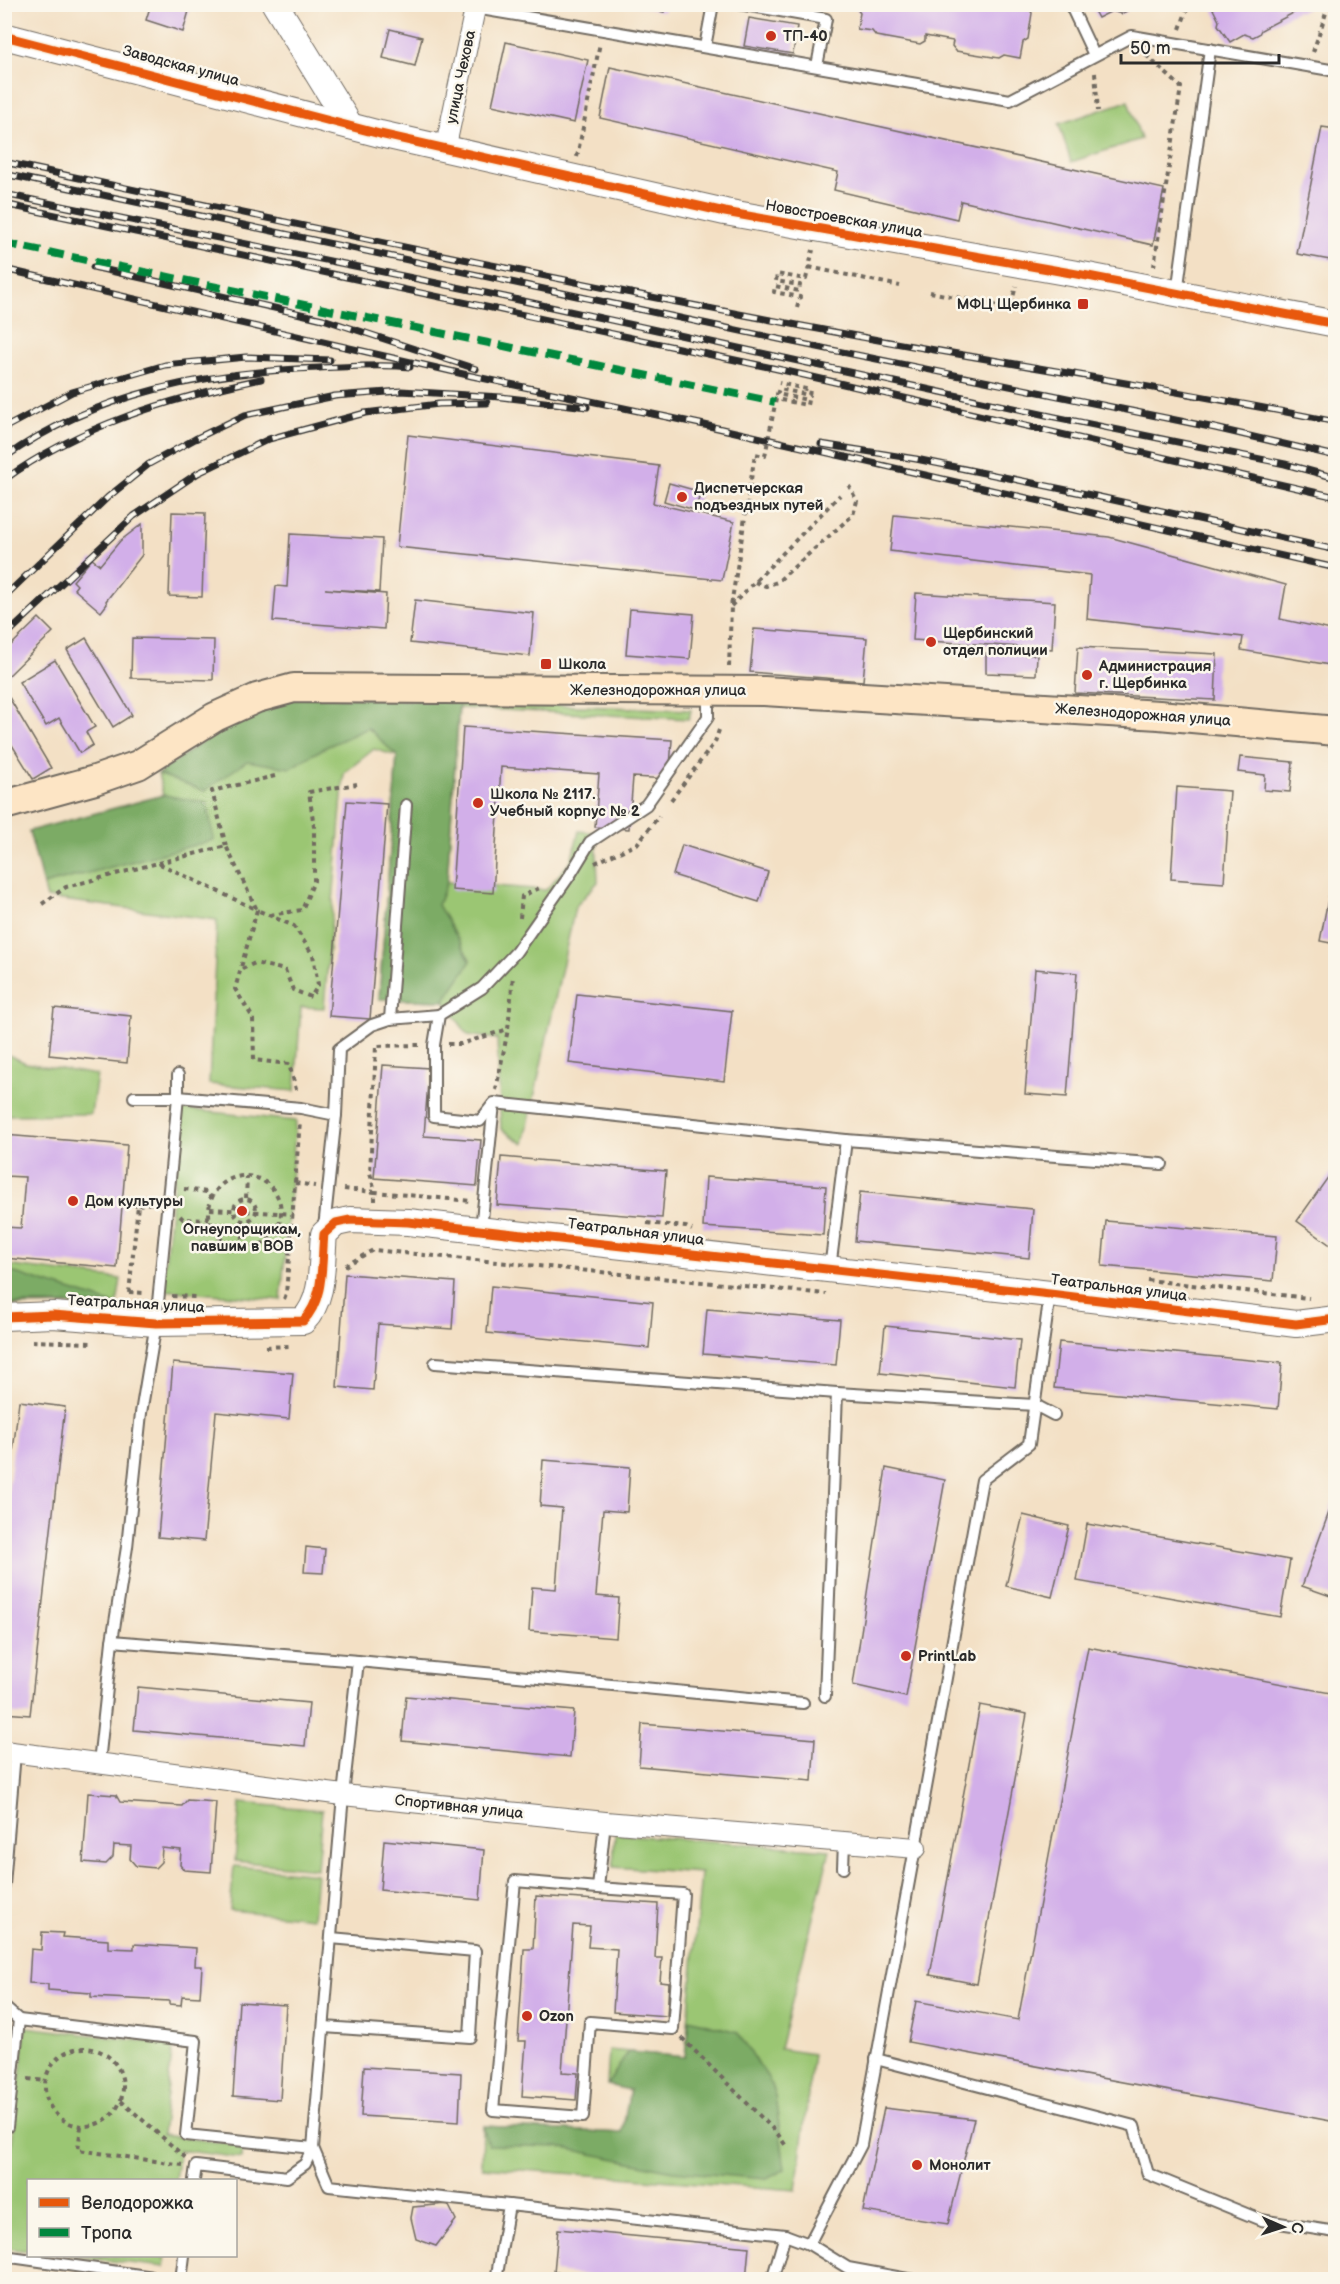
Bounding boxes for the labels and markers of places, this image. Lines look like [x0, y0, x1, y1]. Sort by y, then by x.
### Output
place label: ТП-40 [783, 27, 828, 46]
marker: ТП-40 [764, 29, 778, 43]
place label: МФЦ Щербинка [957, 295, 1071, 314]
marker: МФЦ Щербинка [1076, 297, 1090, 311]
place label: Диспетчерская подъездных путей [694, 479, 823, 515]
marker: Диспетчерская подъездных путей [675, 490, 689, 504]
place label: Щербинский отдел полиции [943, 624, 1048, 660]
marker: Щербинский отдел полиции [924, 635, 938, 649]
place label: Школа [558, 655, 606, 674]
marker: Школа [539, 657, 553, 671]
place label: Администрация г. Щербинка [1098, 657, 1211, 693]
marker: Администрация г. Щербинка [1080, 668, 1094, 682]
place label: Школа № 2117. Учебный корпус № 2 [490, 785, 640, 821]
marker: Школа № 2117. Учебный корпус № 2 [471, 796, 485, 810]
place label: Дом культуры [85, 1192, 183, 1211]
marker: Дом культуры [66, 1194, 80, 1208]
marker: Огнеупорщикам, павшим в ВОВ [235, 1204, 249, 1218]
place label: Огнеупорщикам, павшим в ВОВ [183, 1220, 301, 1256]
place label: PrintLab [918, 1647, 976, 1666]
marker: PrintLab [899, 1649, 913, 1663]
place label: Ozon [539, 2007, 574, 2026]
marker: Ozon [520, 2009, 534, 2023]
place label: Монолит [929, 2156, 991, 2175]
marker: Монолит [910, 2158, 924, 2172]

